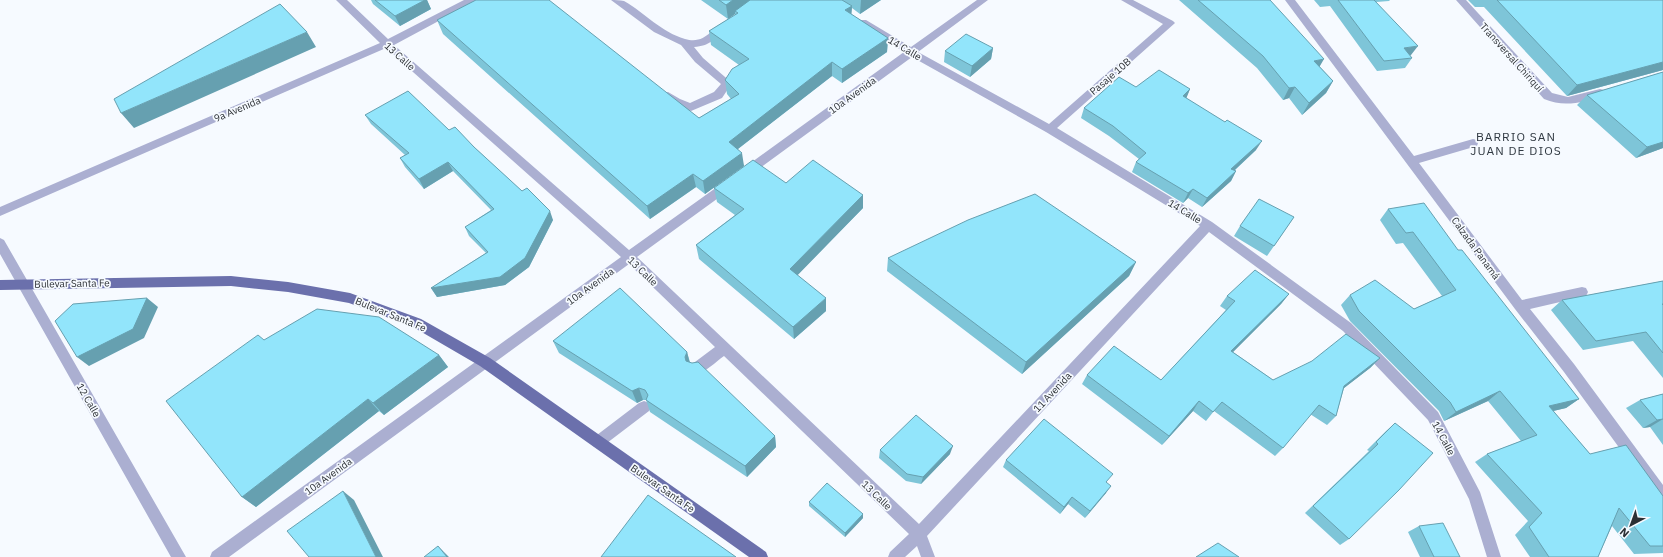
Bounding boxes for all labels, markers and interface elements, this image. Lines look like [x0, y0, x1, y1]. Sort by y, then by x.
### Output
street label: Transversal Chiriquí [1477, 20, 1546, 95]
street label: 14 Calle [886, 33, 924, 64]
street label: 13 Calle [382, 39, 418, 74]
street label: Pasaje 10B [1087, 55, 1134, 98]
street label: 10a Avenida [826, 73, 879, 117]
street label: 9a Avenida [212, 94, 263, 125]
district label: BARRIO SAN JUAN DE DIOS [1470, 129, 1562, 158]
street label: 14 Calle [1166, 196, 1204, 227]
street label: Calzada Panamá [1449, 214, 1503, 283]
street label: 13 Calle [625, 254, 661, 289]
street label: 10a Avenida [564, 264, 617, 308]
street label: Bulevar Santa Fe [34, 276, 110, 291]
street label: Bulevar Santa Fe [353, 294, 429, 335]
street label: 11 Avenida [1030, 369, 1075, 415]
street label: 12 Calle [74, 381, 104, 420]
street label: 14 Calle [1429, 419, 1458, 458]
street label: 10a Avenida [302, 454, 355, 498]
street label: Bulevar Santa Fe [628, 461, 698, 516]
street label: 13 Calle [859, 478, 895, 513]
north arrow [1611, 505, 1651, 545]
text: N [1617, 525, 1632, 540]

